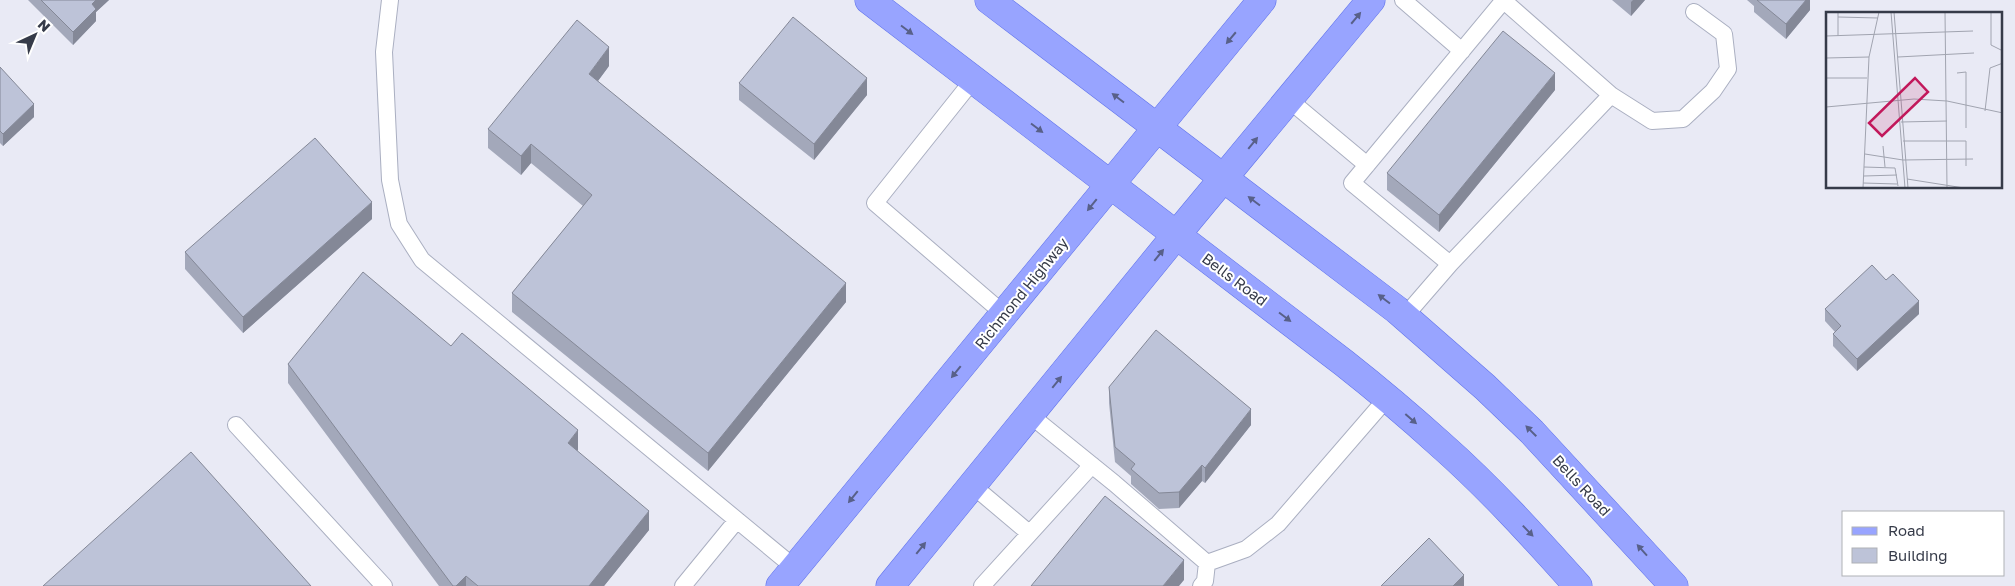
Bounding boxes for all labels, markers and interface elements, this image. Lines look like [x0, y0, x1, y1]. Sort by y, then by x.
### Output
north arrow [10, 10, 60, 60]
one-way arrow [1351, 11, 1362, 24]
inset map [1826, 12, 2002, 189]
text: N [35, 15, 54, 35]
one-way arrow [900, 24, 913, 35]
one-way arrow [1225, 31, 1236, 44]
one-way arrow [1111, 93, 1125, 103]
one-way arrow [1030, 123, 1044, 133]
one-way arrow [1247, 137, 1258, 150]
one-way arrow [1248, 195, 1261, 206]
one-way arrow [1087, 199, 1098, 212]
street label: Richmond Highway [971, 233, 1072, 352]
one-way arrow [1154, 249, 1165, 262]
street label: Bells Road [1199, 249, 1271, 309]
one-way arrow [1378, 294, 1391, 305]
one-way arrow [1278, 312, 1292, 322]
one-way arrow [951, 365, 962, 378]
one-way arrow [1051, 375, 1062, 388]
one-way arrow [1405, 413, 1418, 424]
one-way arrow [1525, 425, 1537, 437]
street label: Bells Road [1549, 451, 1615, 519]
one-way arrow [848, 491, 859, 503]
legend [1842, 511, 2005, 576]
text: Road [1888, 521, 1925, 539]
one-way arrow [1522, 525, 1534, 537]
one-way arrow [916, 542, 927, 555]
one-way arrow [1636, 544, 1648, 556]
text: Building [1888, 546, 1948, 564]

